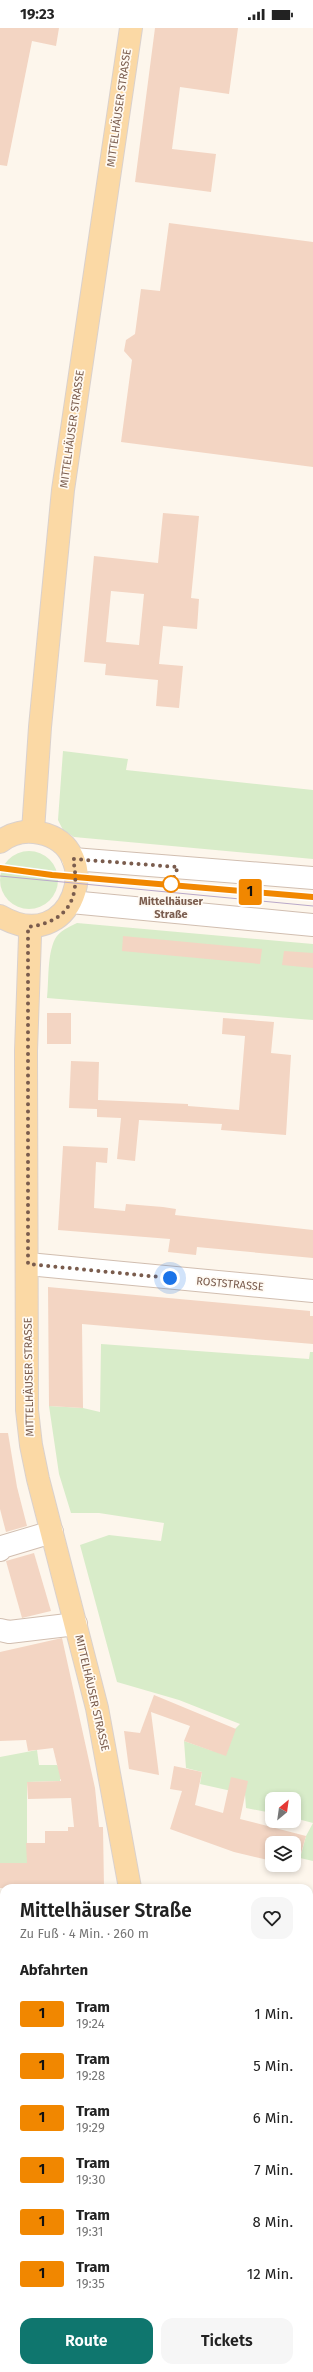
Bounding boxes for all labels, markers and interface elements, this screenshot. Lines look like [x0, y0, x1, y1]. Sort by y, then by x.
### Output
text: 19:23 [20, 5, 54, 23]
street label: MITTELHÄUSER STRASSE [103, 48, 134, 168]
street label: MITTELHÄUSER STRASSE [56, 369, 87, 489]
marker: Mittelhäuser Straße [162, 875, 180, 893]
line badge: 1 [237, 879, 263, 905]
text: 1 [247, 883, 253, 900]
place label: Mittelhäuser Straße [139, 895, 204, 921]
your location [160, 1268, 180, 1288]
street label: ROSTSTRASSE [196, 1275, 264, 1293]
street label: MITTELHÄUSER STRASSE [20, 1317, 37, 1437]
street label: MITTELHÄUSER STRASSE [72, 1633, 113, 1753]
north arrow [265, 1792, 301, 1828]
map controls [265, 1792, 301, 1872]
button: layers [265, 1836, 301, 1872]
button: heart [251, 1897, 293, 1939]
text: Mittelhäuser Straße [20, 1899, 192, 1922]
text: Zu Fuß · 4 Min. · 260 m [20, 1926, 149, 1941]
text: Abfahrten [20, 1961, 88, 1979]
text: Tram [76, 1998, 110, 2016]
text: 1 [39, 2005, 45, 2022]
text: 1 Min. [254, 2005, 293, 2023]
text: 19:24 [76, 2016, 105, 2031]
text: Tram [76, 2050, 110, 2068]
text: 1 [39, 2057, 45, 2074]
text: 5 Min. [253, 2057, 293, 2075]
text: 19:28 [76, 2068, 105, 2083]
text: Tram [76, 2102, 110, 2120]
text: 1 [39, 2109, 45, 2126]
text: 6 Min. [253, 2109, 293, 2127]
text: 19:29 [76, 2120, 105, 2135]
text: Tram [76, 2154, 110, 2172]
text: 1 [39, 2161, 45, 2178]
text: 7 Min. [254, 2161, 293, 2179]
text: 19:30 [76, 2172, 105, 2187]
text: Tram [76, 2206, 110, 2224]
text: 1 [39, 2213, 45, 2230]
text: 8 Min. [252, 2213, 293, 2231]
text: 19:31 [76, 2224, 103, 2239]
text: Tram [76, 2258, 110, 2276]
text: 1 [39, 2265, 45, 2282]
text: 12 Min. [247, 2265, 293, 2283]
text: 19:35 [76, 2276, 105, 2291]
button: Route [20, 2318, 153, 2364]
button: Tickets [161, 2318, 293, 2364]

